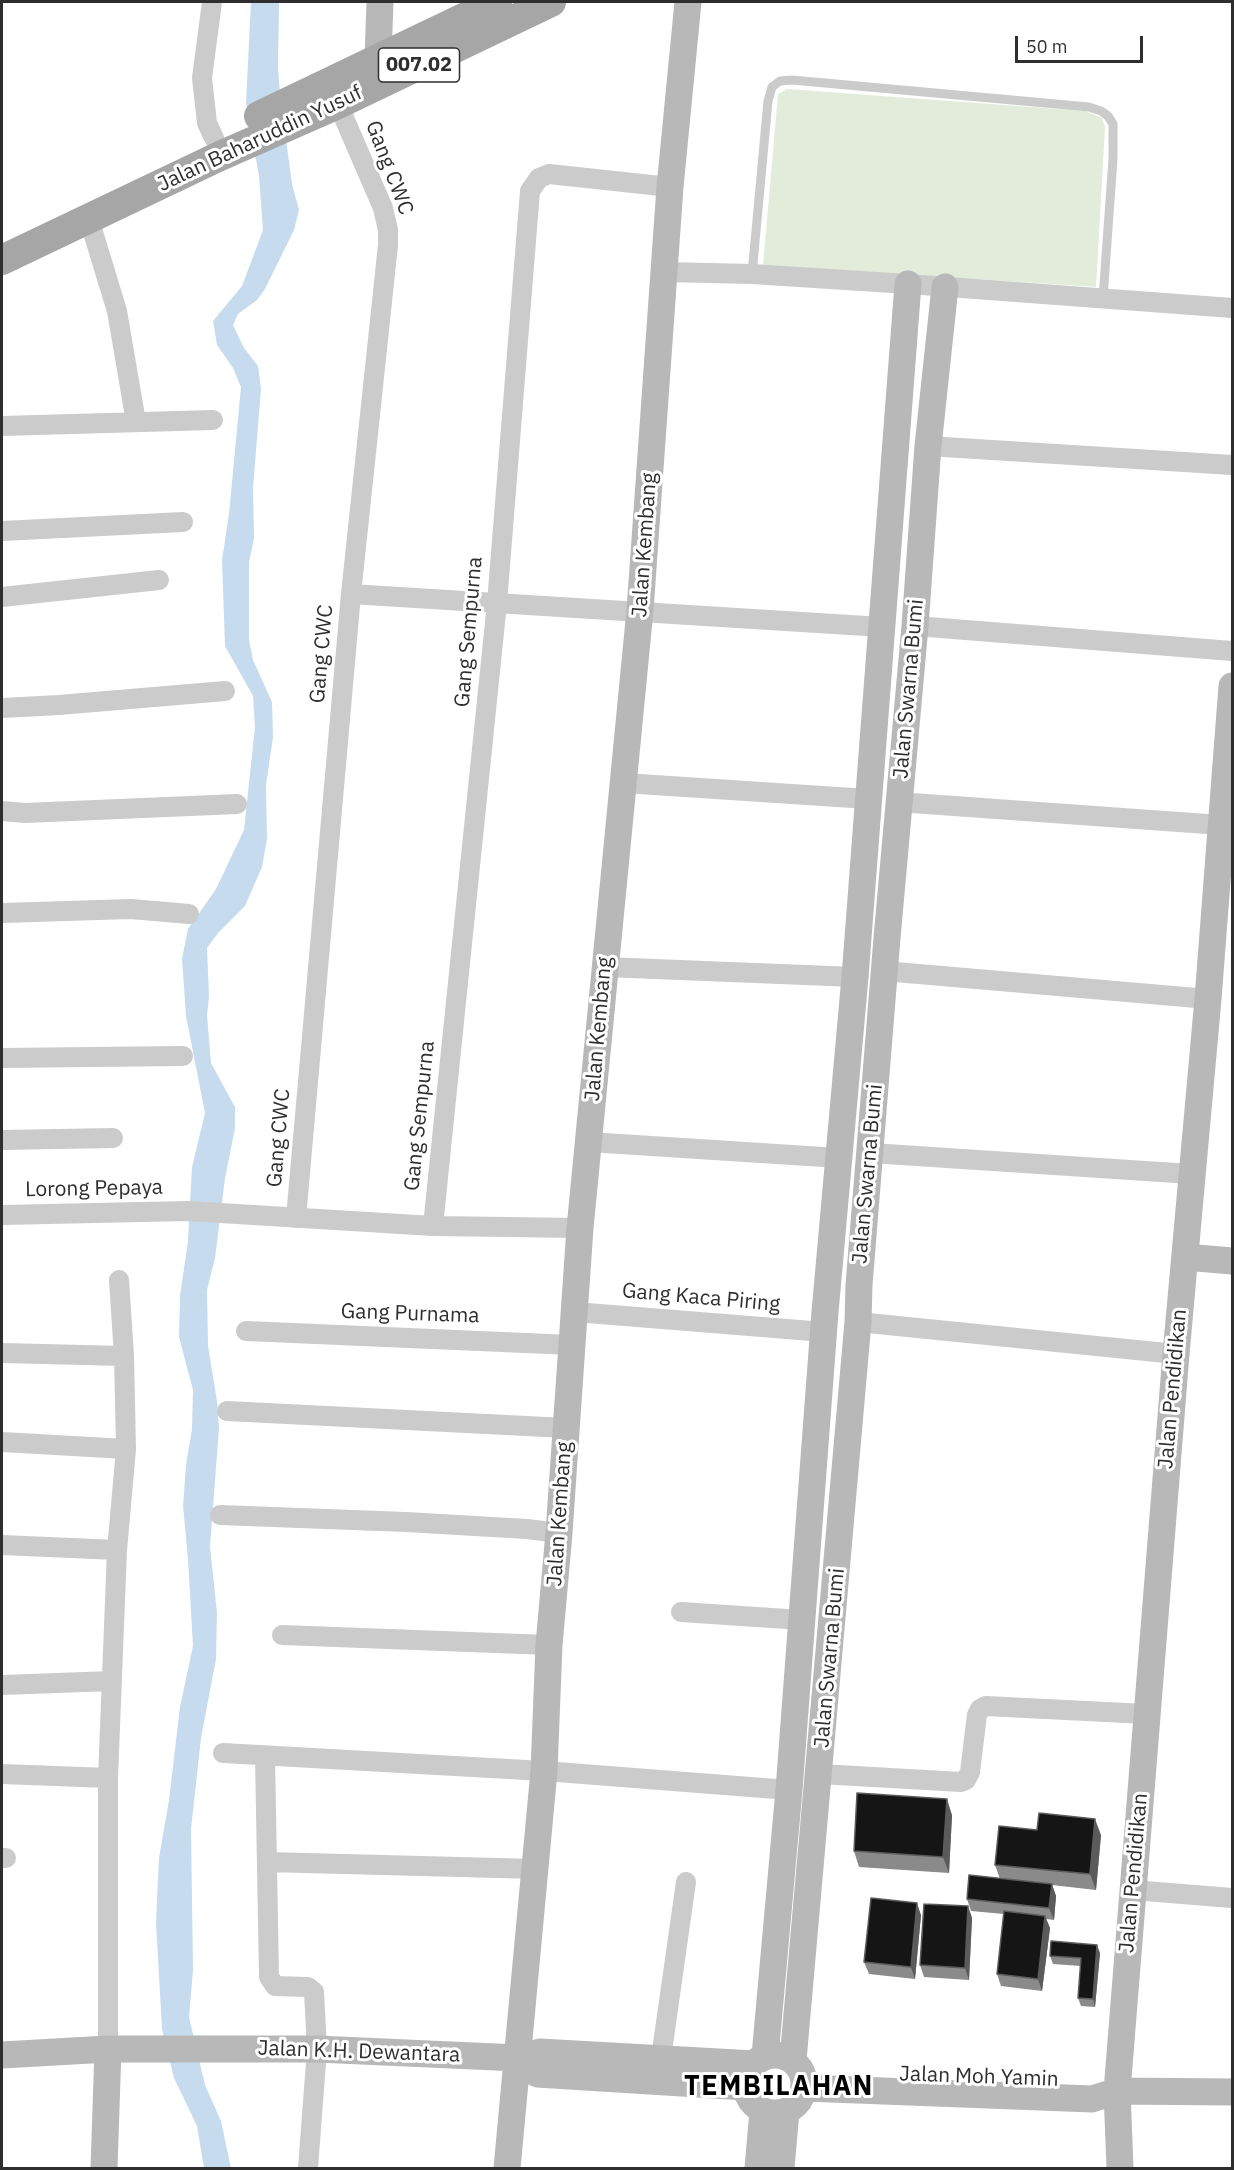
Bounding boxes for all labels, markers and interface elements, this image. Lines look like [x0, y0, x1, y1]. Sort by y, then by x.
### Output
scale bar [1018, 24, 1146, 62]
text: 50 m [1026, 35, 1068, 58]
road number: 007.02 [378, 48, 460, 82]
street label: Jalan Baharuddin Yusuf [154, 81, 366, 197]
street label: Gang CWC [360, 117, 418, 219]
street label: Jalan Kembang [627, 472, 663, 618]
street label: Gang Sempurna [450, 556, 488, 708]
street label: Jalan Swarna Bumi [889, 598, 929, 780]
street label: Gang CWC [305, 604, 339, 704]
street label: Jalan Kembang [580, 956, 618, 1102]
street label: Gang Sempurna [400, 1040, 440, 1192]
street label: Jalan Swarna Bumi [848, 1083, 888, 1265]
street label: Gang CWC [262, 1088, 296, 1188]
street label: Lorong Pepaya [25, 1175, 163, 1203]
street label: Gang Kaca Piring [621, 1279, 781, 1317]
street label: Gang Purnama [340, 1299, 480, 1329]
street label: Jalan Pendidikan [1153, 1308, 1193, 1470]
street label: Jalan Kembang [542, 1441, 578, 1587]
street label: Jalan Swarna Bumi [810, 1567, 850, 1749]
street label: Jalan Pendidikan [1114, 1792, 1154, 1954]
street label: Jalan K.H. Dewantara [257, 2036, 461, 2068]
street label: Jalan Moh Yamin [899, 2062, 1059, 2092]
district label: TEMBILAHAN [684, 2071, 874, 2103]

